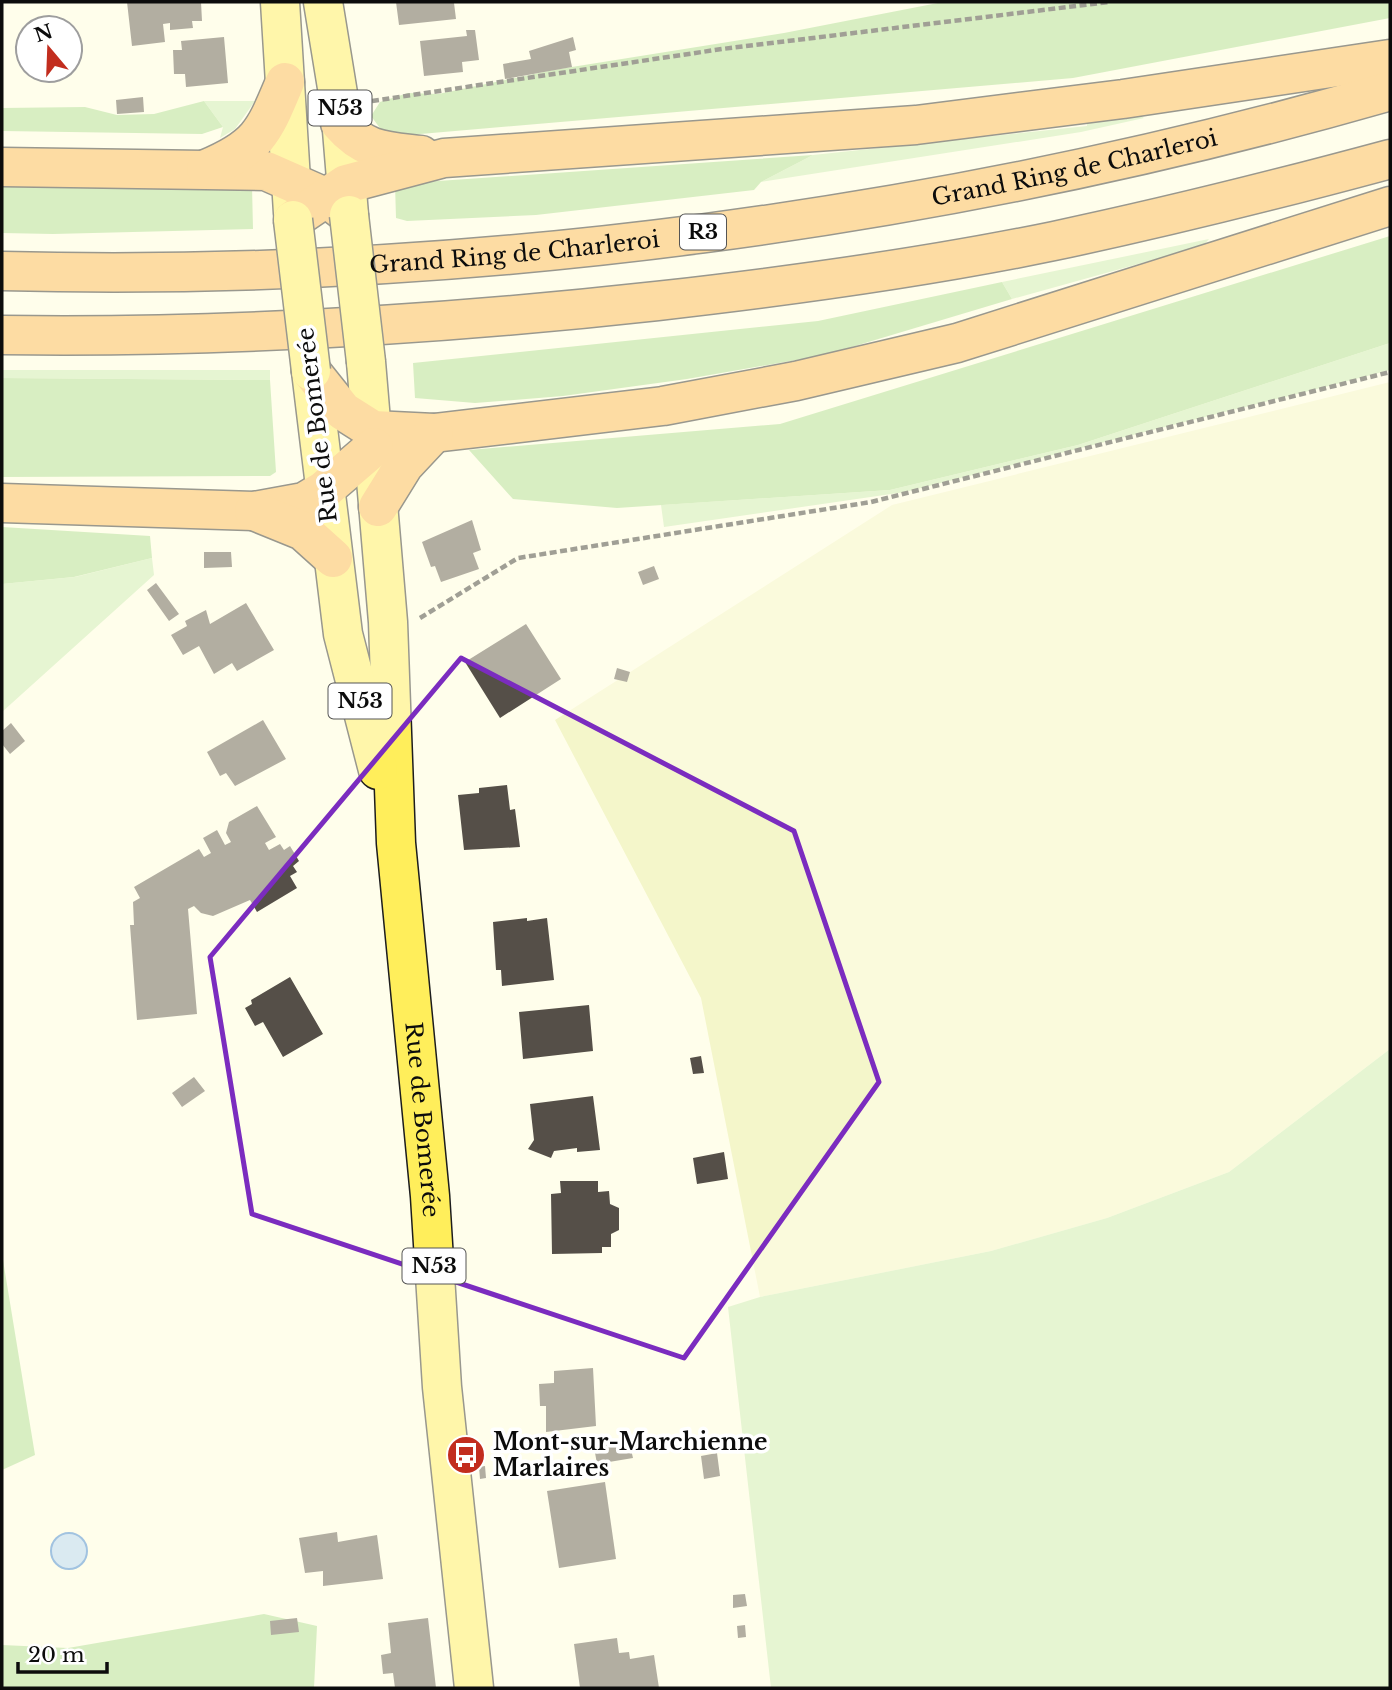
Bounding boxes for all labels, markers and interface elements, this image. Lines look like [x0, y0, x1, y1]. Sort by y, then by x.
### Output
north arrow [14, 14, 84, 84]
text: N [31, 20, 56, 47]
road number: N53 [308, 90, 372, 126]
street label: Grand Ring de Charleroi [929, 124, 1220, 212]
road number: R3 [680, 215, 726, 250]
street label: Grand Ring de Charleroi [368, 225, 661, 279]
street label: Rue de Bomerée [291, 326, 343, 524]
road number: N53 [328, 684, 392, 718]
street label: Rue de Bomerée [399, 1021, 445, 1218]
road number: N53 [402, 1248, 466, 1284]
place label: Mont-sur-Marchienne Marlaires [493, 1428, 768, 1482]
bus stop icon: Mont-sur-Marchienne Marlaires [445, 1434, 487, 1476]
scale bar [18, 1630, 107, 1674]
text: 20 m [28, 1642, 85, 1668]

